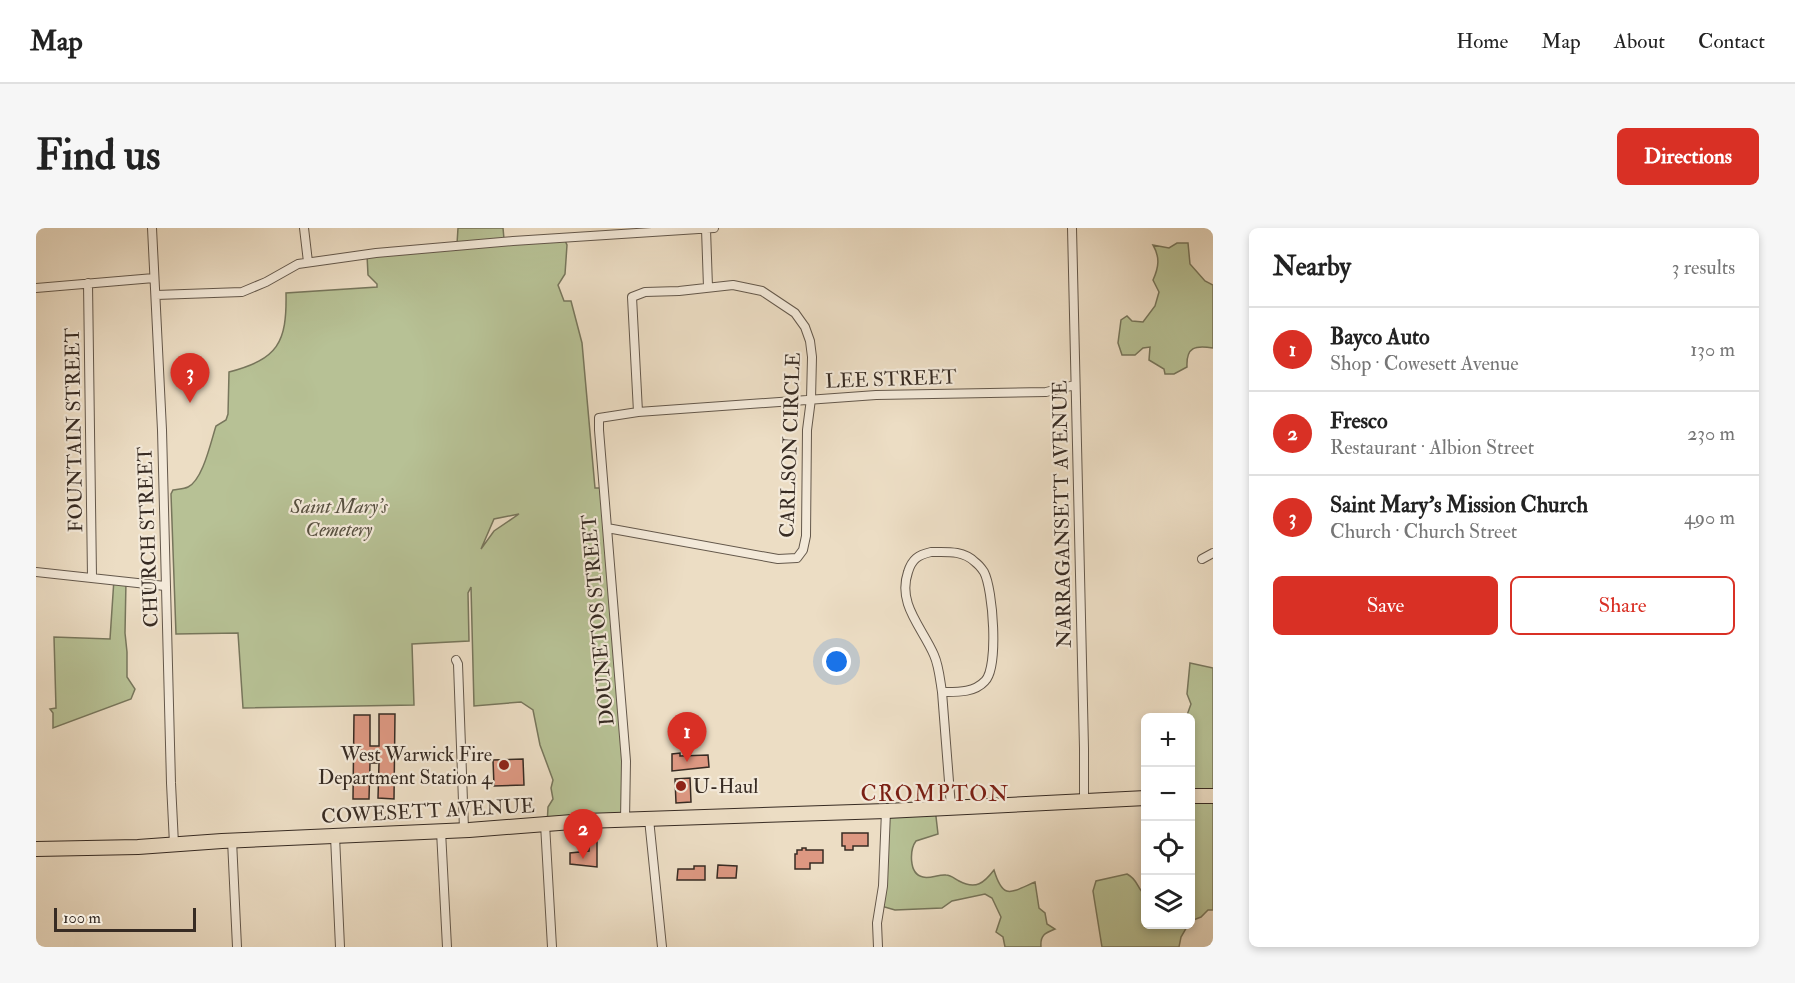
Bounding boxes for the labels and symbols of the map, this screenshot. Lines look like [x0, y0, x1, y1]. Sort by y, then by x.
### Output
street label: FOUNTAIN STREET [60, 327, 88, 532]
street label: CARLSON CIRCLE [774, 352, 806, 538]
pin: 3 [170, 354, 210, 403]
street label: LEE STREET [825, 364, 957, 394]
street label: NARRAGANSETT AVENUE [1047, 380, 1077, 648]
street label: CHURCH STREET [132, 446, 164, 628]
park label: Saint Mary's Cemetery [290, 494, 388, 542]
street label: DOUNETOS STREET [576, 513, 620, 727]
your location [822, 647, 851, 676]
pin: 1 [668, 712, 706, 762]
place label: West Warwick Fire Department Station 4 [318, 742, 493, 791]
marker: West Warwick Fire Department Station 4 [497, 758, 511, 772]
place label: U-Haul [693, 774, 758, 799]
marker: U-Haul [674, 779, 688, 793]
district label: CROMPTON [860, 780, 1010, 808]
street label: COWESETT AVENUE [321, 793, 535, 829]
pin: 2 [564, 810, 602, 859]
scale bar [54, 905, 196, 932]

